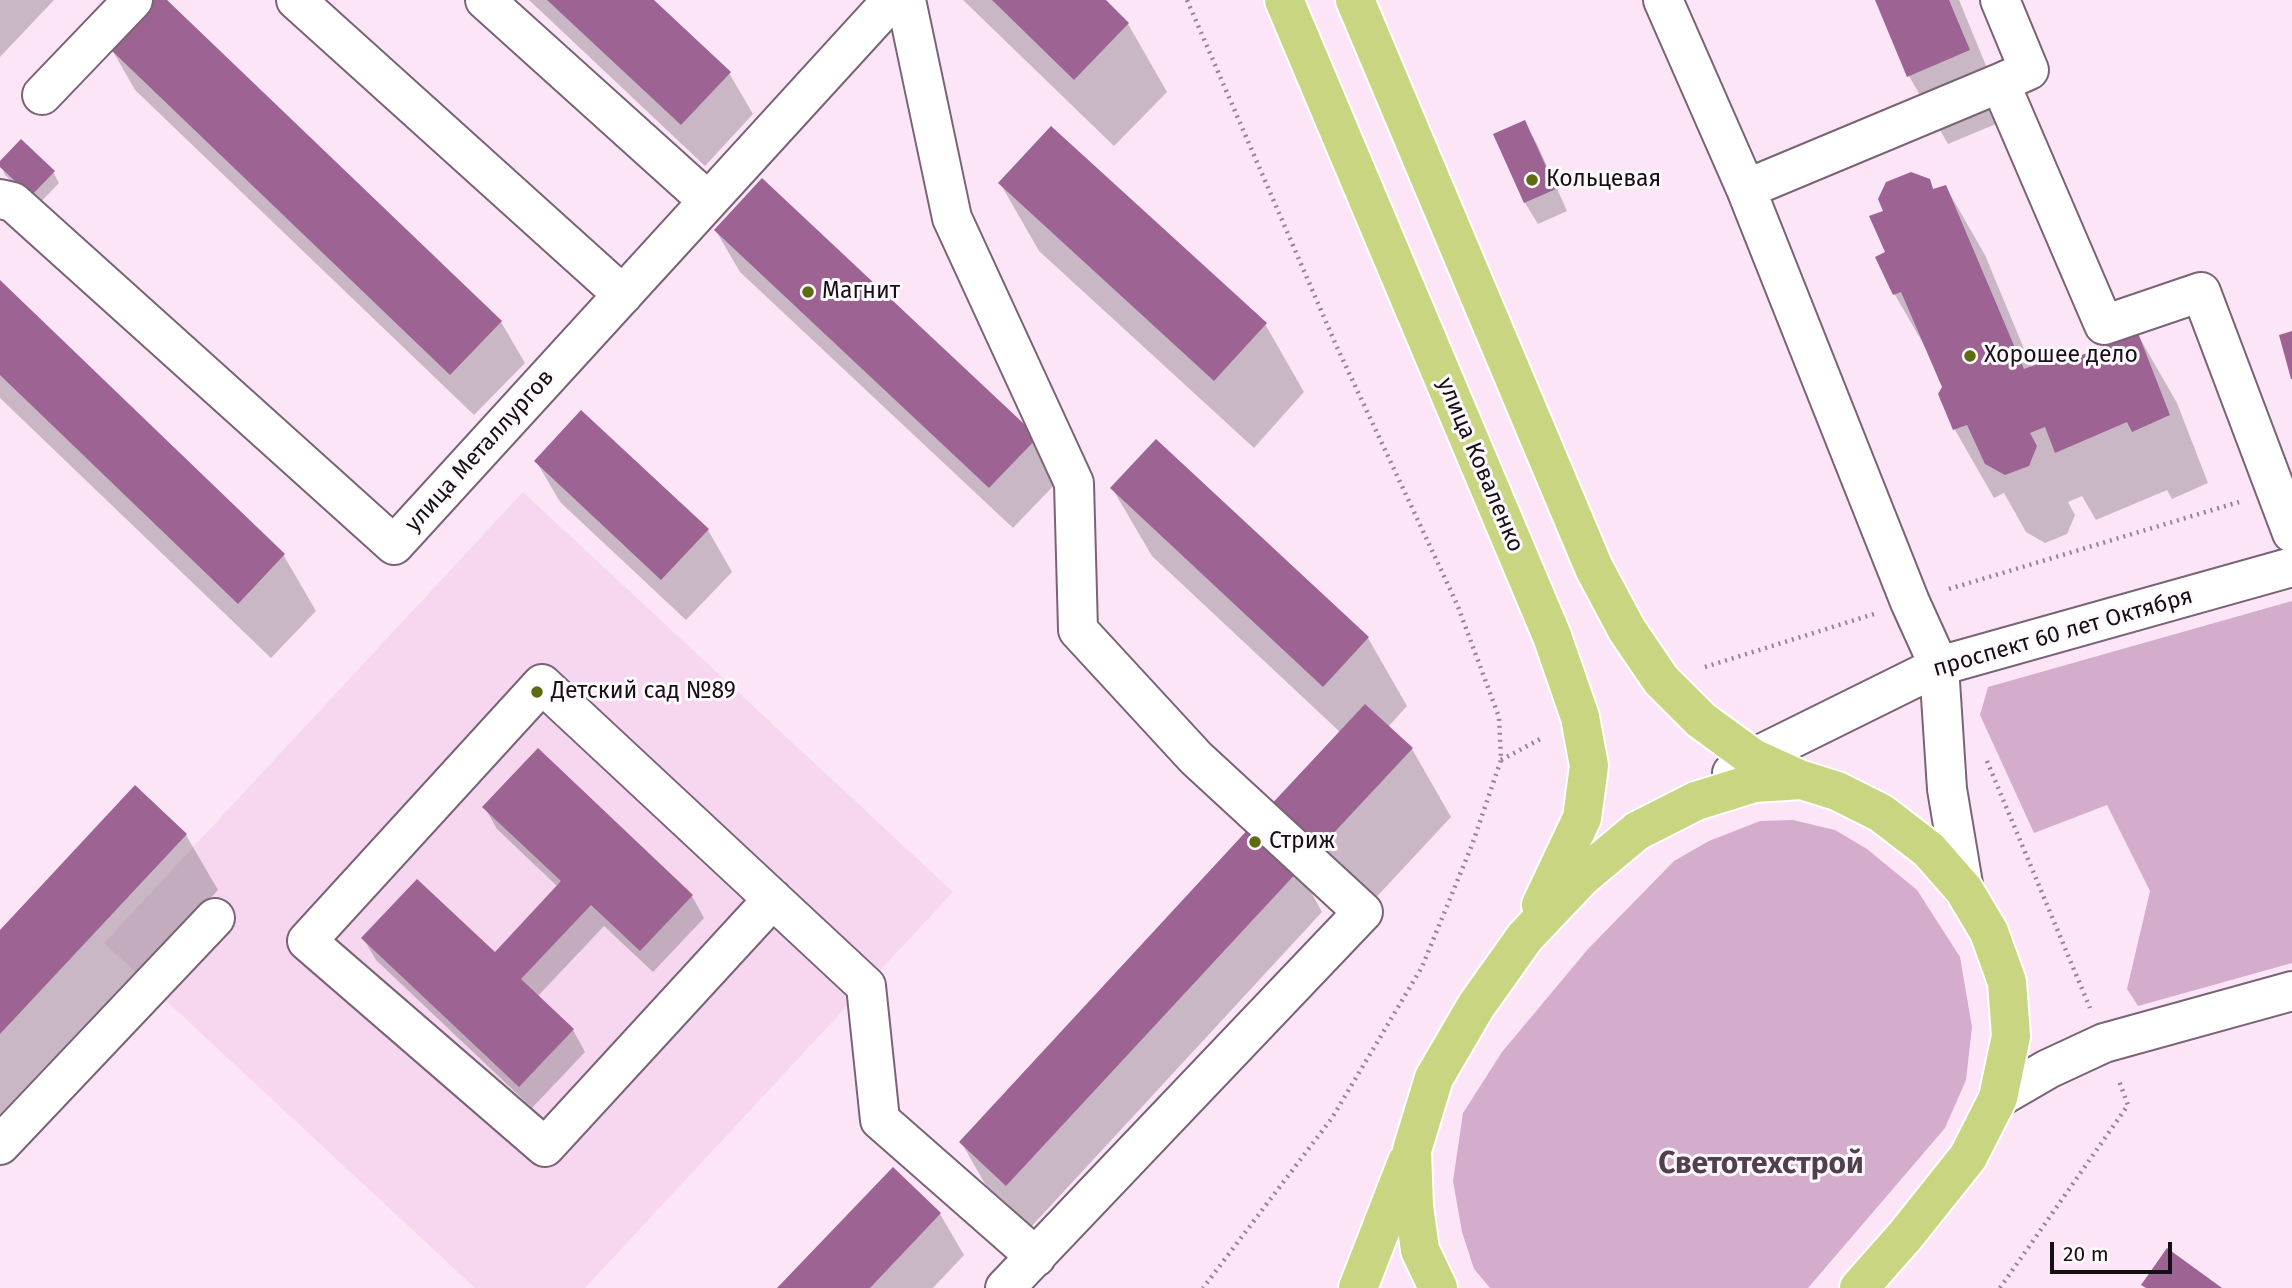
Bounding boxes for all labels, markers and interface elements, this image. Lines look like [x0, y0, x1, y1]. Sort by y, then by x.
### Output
place label: Кольцевая [1546, 166, 1661, 194]
marker: Кольцевая [1524, 172, 1540, 188]
place label: Магнит [822, 278, 900, 306]
marker: Магнит [800, 284, 816, 300]
place label: Хорошее дело [1984, 342, 2138, 370]
marker: Хорошее дело [1962, 348, 1978, 364]
street label: улица Металлургов [400, 364, 560, 538]
street label: улица Коваленко [1431, 374, 1529, 556]
street label: проспект 60 лет Октября [1930, 583, 2196, 683]
place label: Детский сад №89 [551, 678, 736, 706]
marker: Детский сад №89 [529, 684, 545, 700]
place label: Стриж [1269, 828, 1335, 856]
marker: Стриж [1247, 834, 1263, 850]
district label: Светотехстрой [1658, 1147, 1864, 1183]
scale bar [2054, 1228, 2176, 1272]
text: 20 m [2063, 1241, 2109, 1267]

